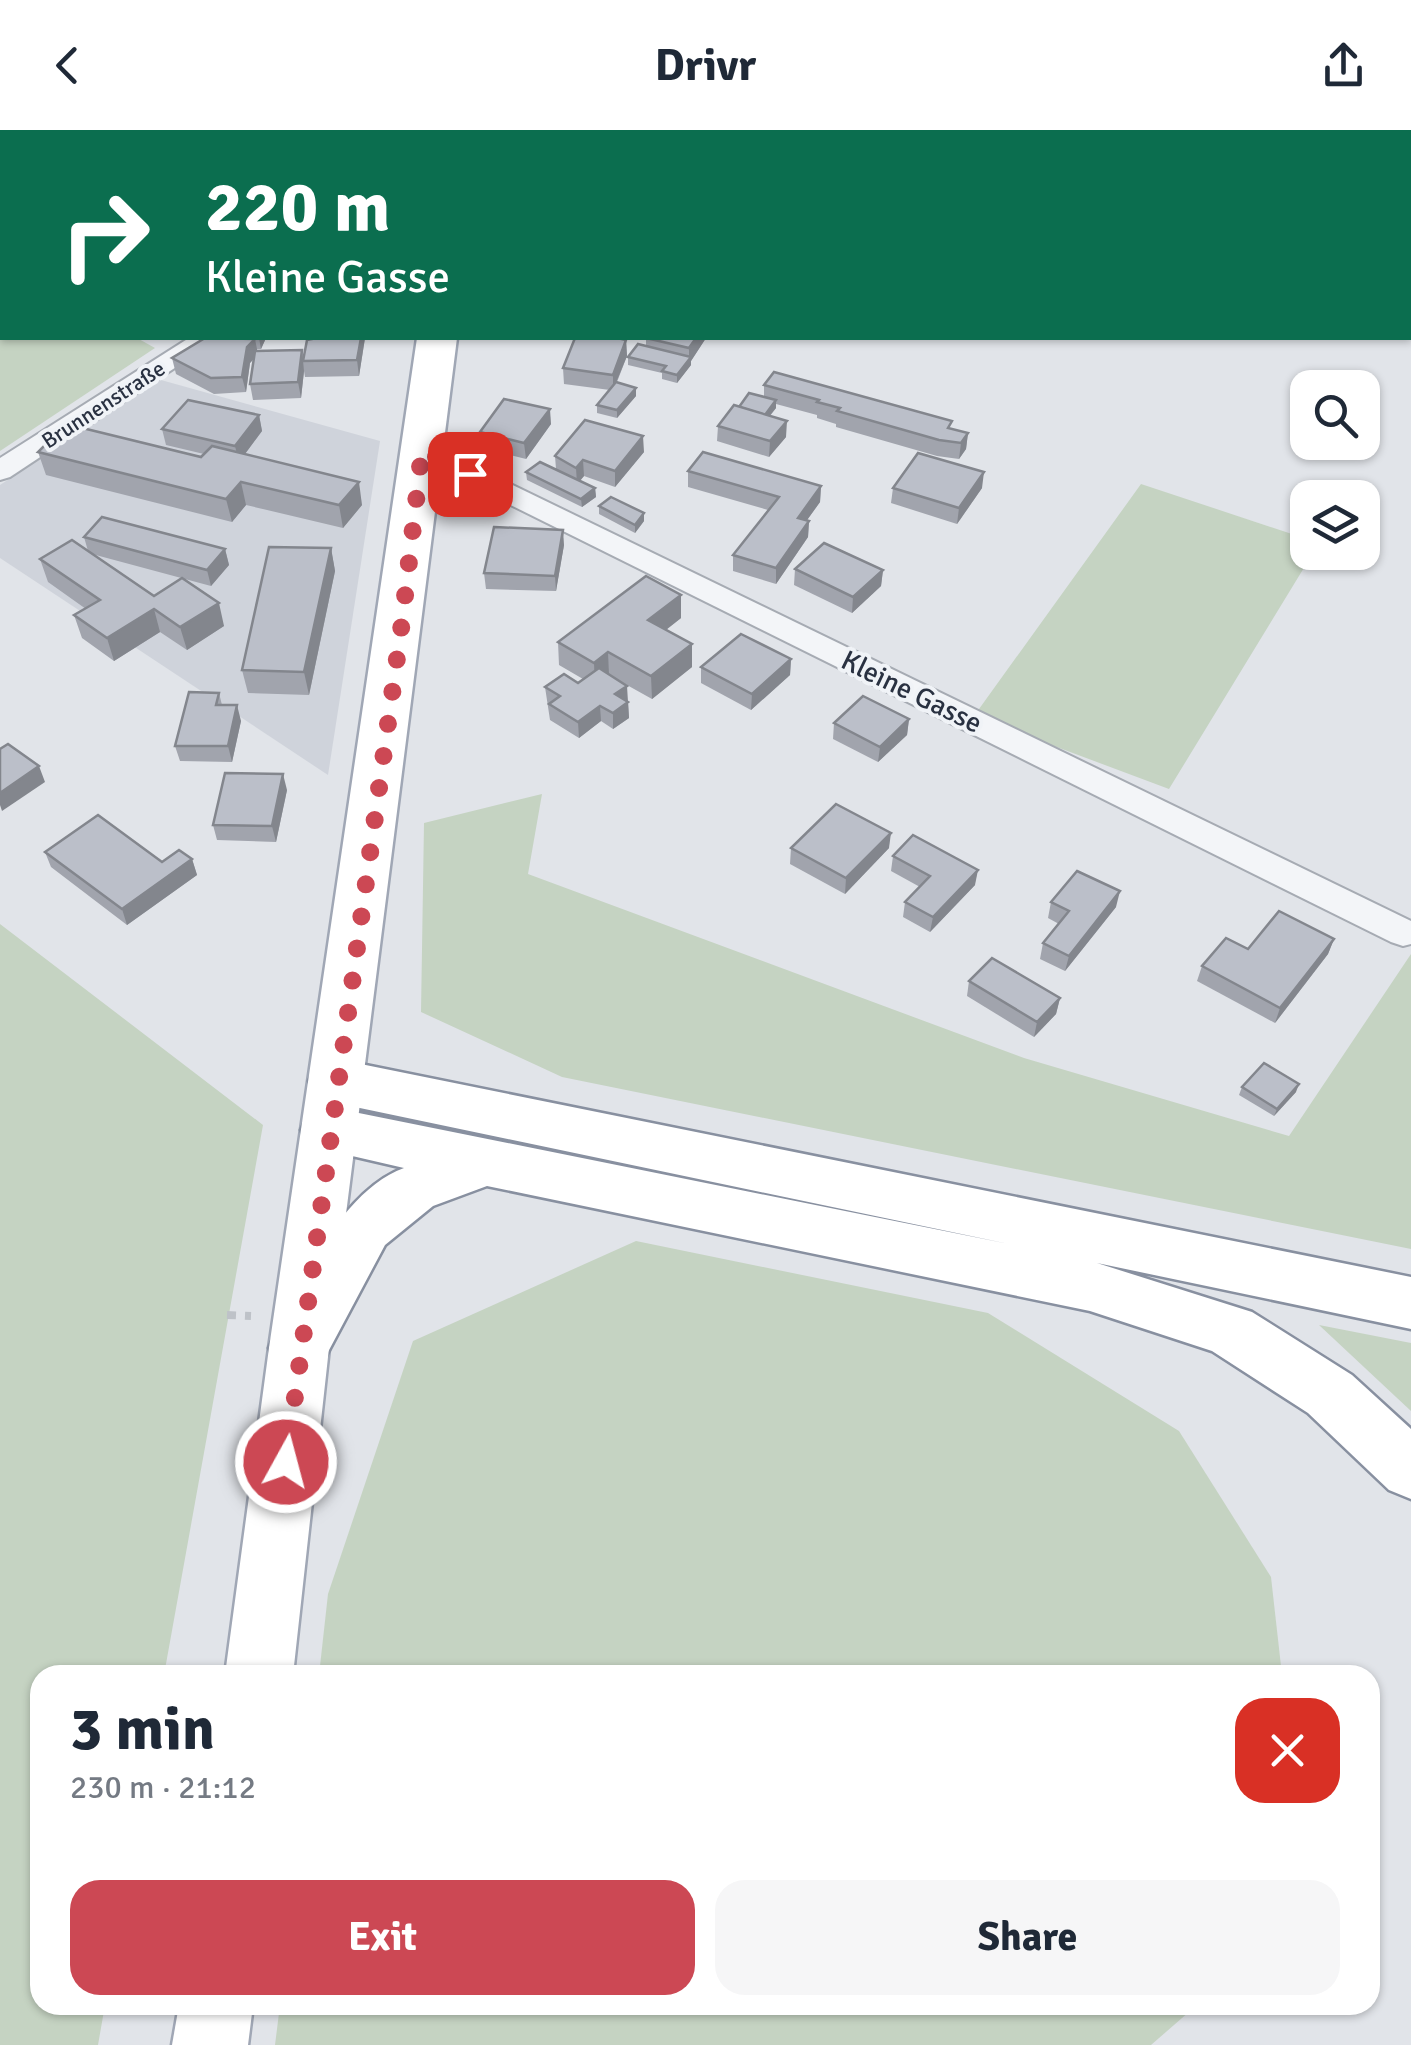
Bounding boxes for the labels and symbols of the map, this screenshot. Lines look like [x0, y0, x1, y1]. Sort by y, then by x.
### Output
street label: Brunnenstraße [37, 355, 170, 454]
pin [428, 432, 513, 517]
street label: Kleine Gasse [836, 643, 987, 741]
position arrow [234, 1410, 338, 1514]

